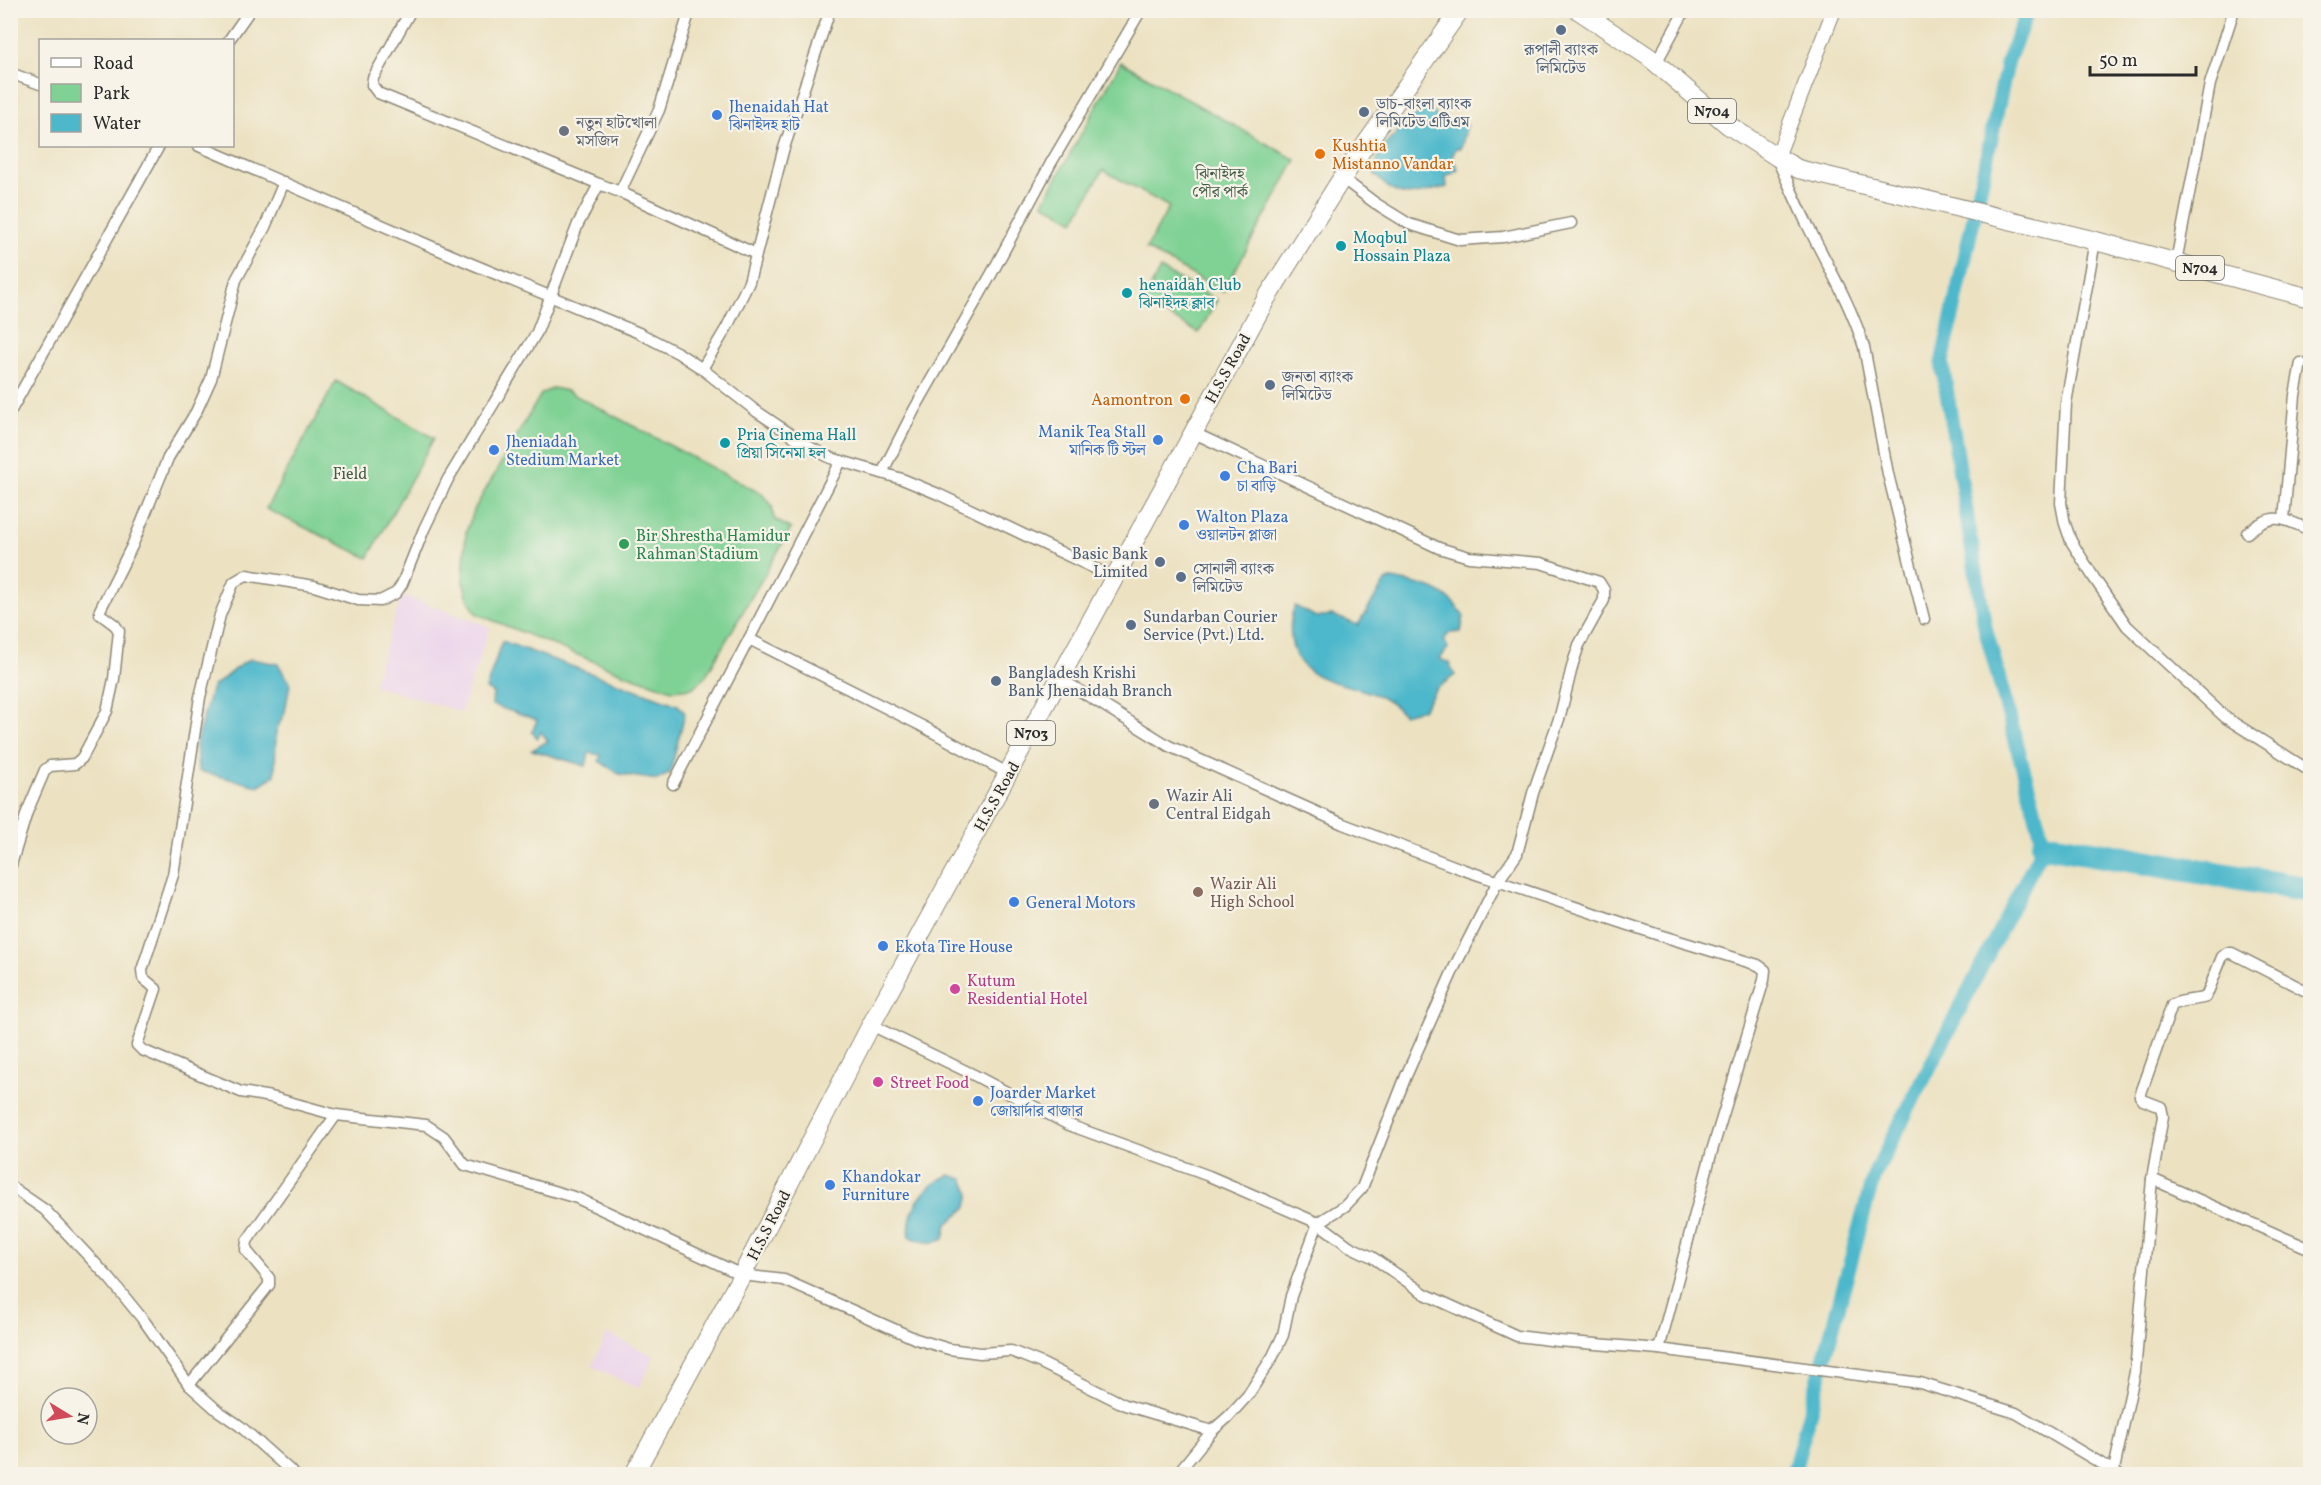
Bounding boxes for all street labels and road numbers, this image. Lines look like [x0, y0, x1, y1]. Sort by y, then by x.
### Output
road number: N704 [1688, 99, 1736, 123]
road number: N704 [2176, 256, 2224, 280]
street label: H.S.S Road [1201, 330, 1257, 408]
road number: N703 [1007, 721, 1055, 745]
street label: H.S.S Road [970, 758, 1026, 836]
street label: H.S.S Road [743, 1187, 797, 1265]

